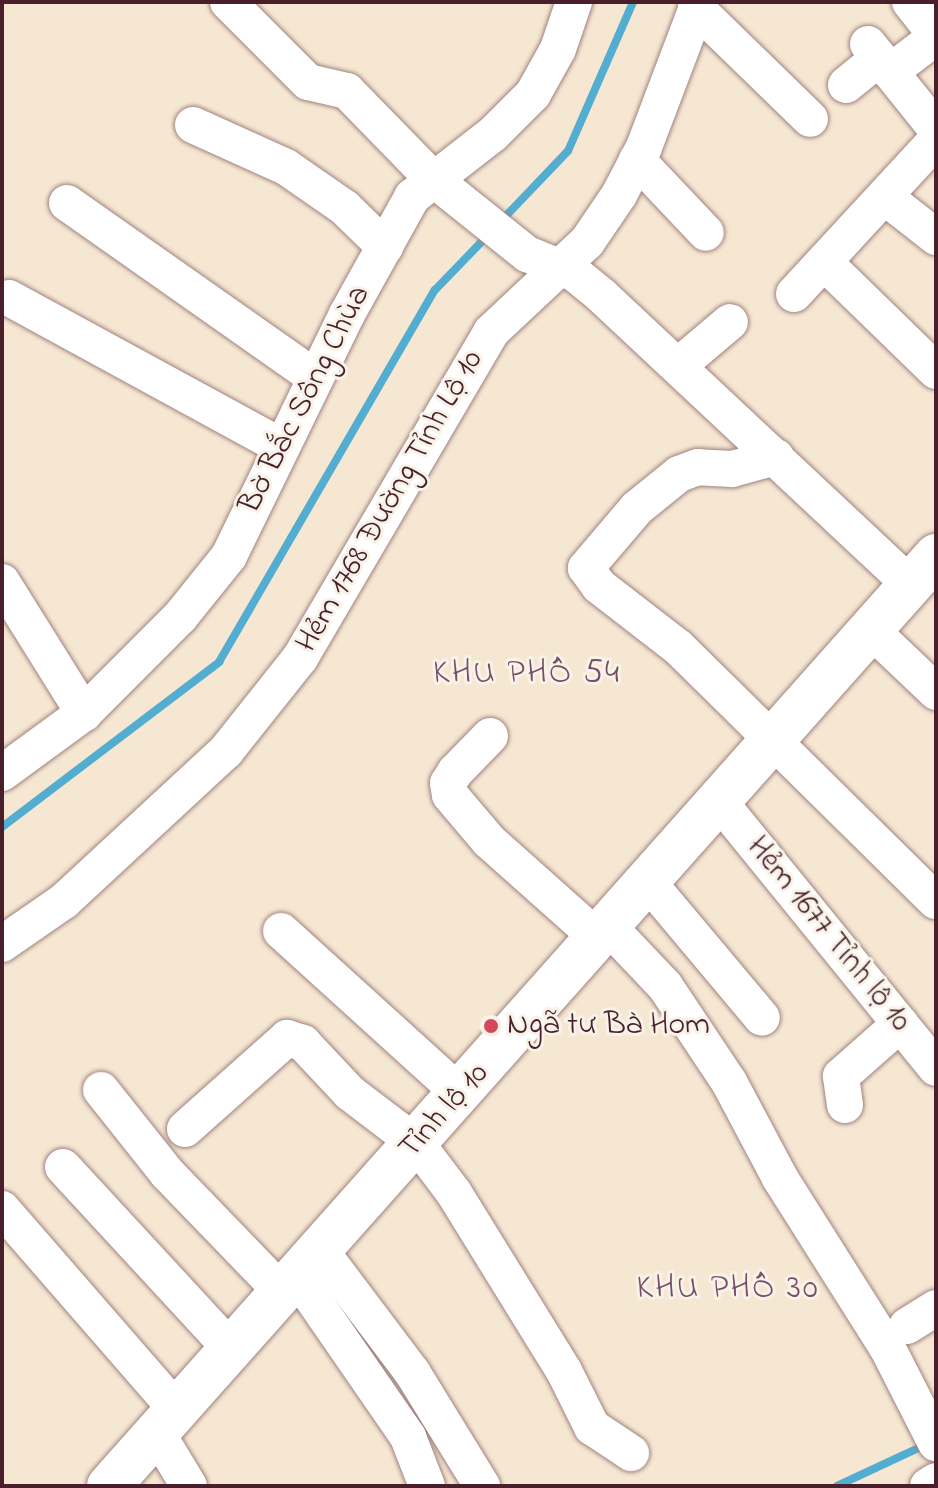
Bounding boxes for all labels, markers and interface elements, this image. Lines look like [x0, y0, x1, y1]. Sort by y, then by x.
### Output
street label: Bờ Bắc Sông Chùa [232, 280, 380, 520]
street label: Hẻm 1768 Đường Tỉnh Lộ 10 [289, 344, 493, 660]
district label: KHU PHỐ 54 [433, 655, 621, 695]
street label: Hẻm 1677 Tỉnh lộ 10 [737, 829, 919, 1041]
place label: Ngã tư Bà Hom [507, 1007, 710, 1045]
marker: Ngã tư Bà Hom [482, 1017, 500, 1035]
street label: Tỉnh lộ 10 [392, 1056, 498, 1168]
district label: KHU PHỐ 30 [636, 1270, 820, 1310]

